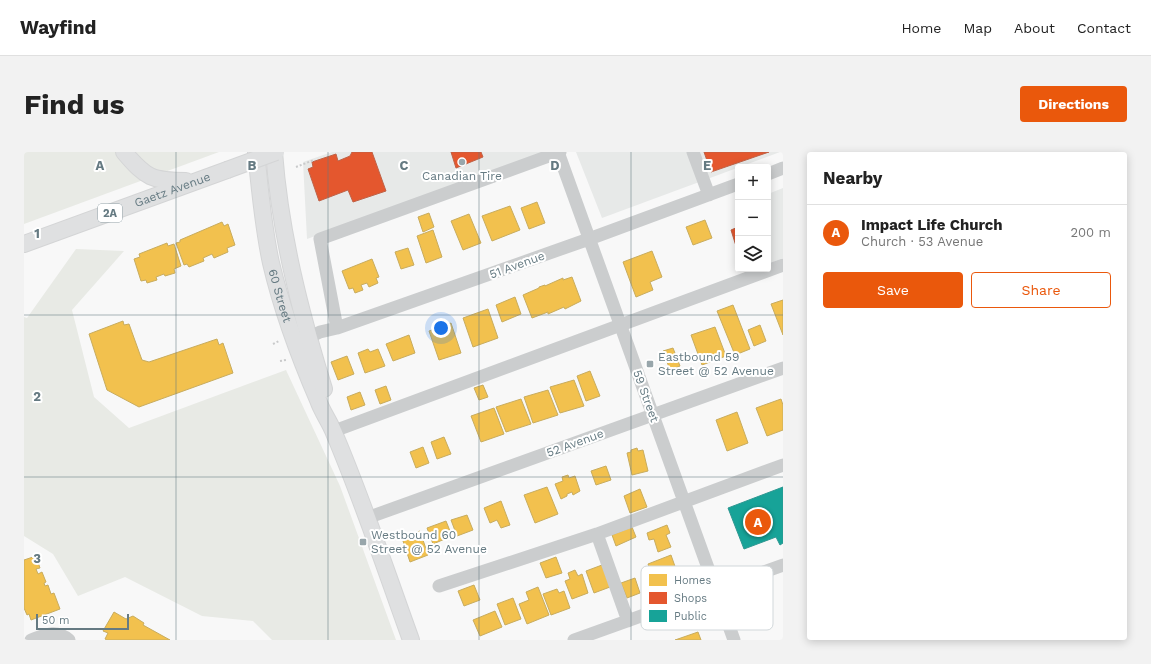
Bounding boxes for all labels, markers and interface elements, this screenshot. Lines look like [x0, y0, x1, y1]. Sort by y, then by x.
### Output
text: Wayfind [20, 16, 96, 39]
text: Home [901, 20, 941, 36]
text: Map [963, 20, 992, 36]
text: About [1014, 20, 1055, 36]
text: Contact [1077, 20, 1131, 36]
button: Directions [1020, 86, 1127, 122]
text: Find us [24, 88, 124, 121]
marker: Canadian Tire [457, 157, 467, 167]
text: A [96, 158, 105, 173]
text: B [248, 158, 257, 173]
text: C [400, 158, 409, 173]
text: D [550, 158, 560, 173]
text: E [703, 158, 711, 173]
map controls [735, 164, 771, 272]
button: + [735, 164, 771, 200]
text: Nearby [823, 168, 882, 188]
place label: Canadian Tire [422, 169, 502, 183]
street label: Gaetz Avenue [133, 170, 212, 210]
button: − [735, 200, 771, 236]
road number: 2A [98, 204, 122, 222]
text: Impact Life Church [861, 216, 1003, 234]
text: A [832, 225, 840, 240]
text: 200 m [1070, 225, 1111, 240]
text: 1 [34, 226, 40, 241]
text: Church · 53 Avenue [861, 234, 983, 249]
button: layers [735, 236, 771, 272]
street label: 51 Avenue [487, 249, 547, 281]
street label: 60 Street [266, 268, 295, 324]
button: Save [823, 272, 963, 308]
button: Share [971, 272, 1111, 308]
your location [431, 318, 451, 338]
place label: Eastbound 59 Street @ 52 Avenue [658, 350, 774, 378]
marker: Eastbound 59 Street @ 52 Avenue [645, 359, 655, 369]
street label: 59 Street [630, 368, 662, 424]
text: 2 [33, 389, 41, 404]
street label: 52 Avenue [544, 426, 606, 460]
pin: A [745, 507, 771, 537]
place label: Westbound 60 Street @ 52 Avenue [371, 528, 487, 556]
marker: Westbound 60 Street @ 52 Avenue [358, 537, 368, 547]
text: 3 [33, 551, 41, 566]
legend [641, 566, 773, 630]
text: Homes [674, 574, 711, 587]
text: Shops [674, 592, 707, 605]
text: Public [674, 610, 707, 623]
scale bar [36, 612, 129, 631]
text: 50 m [42, 614, 69, 627]

